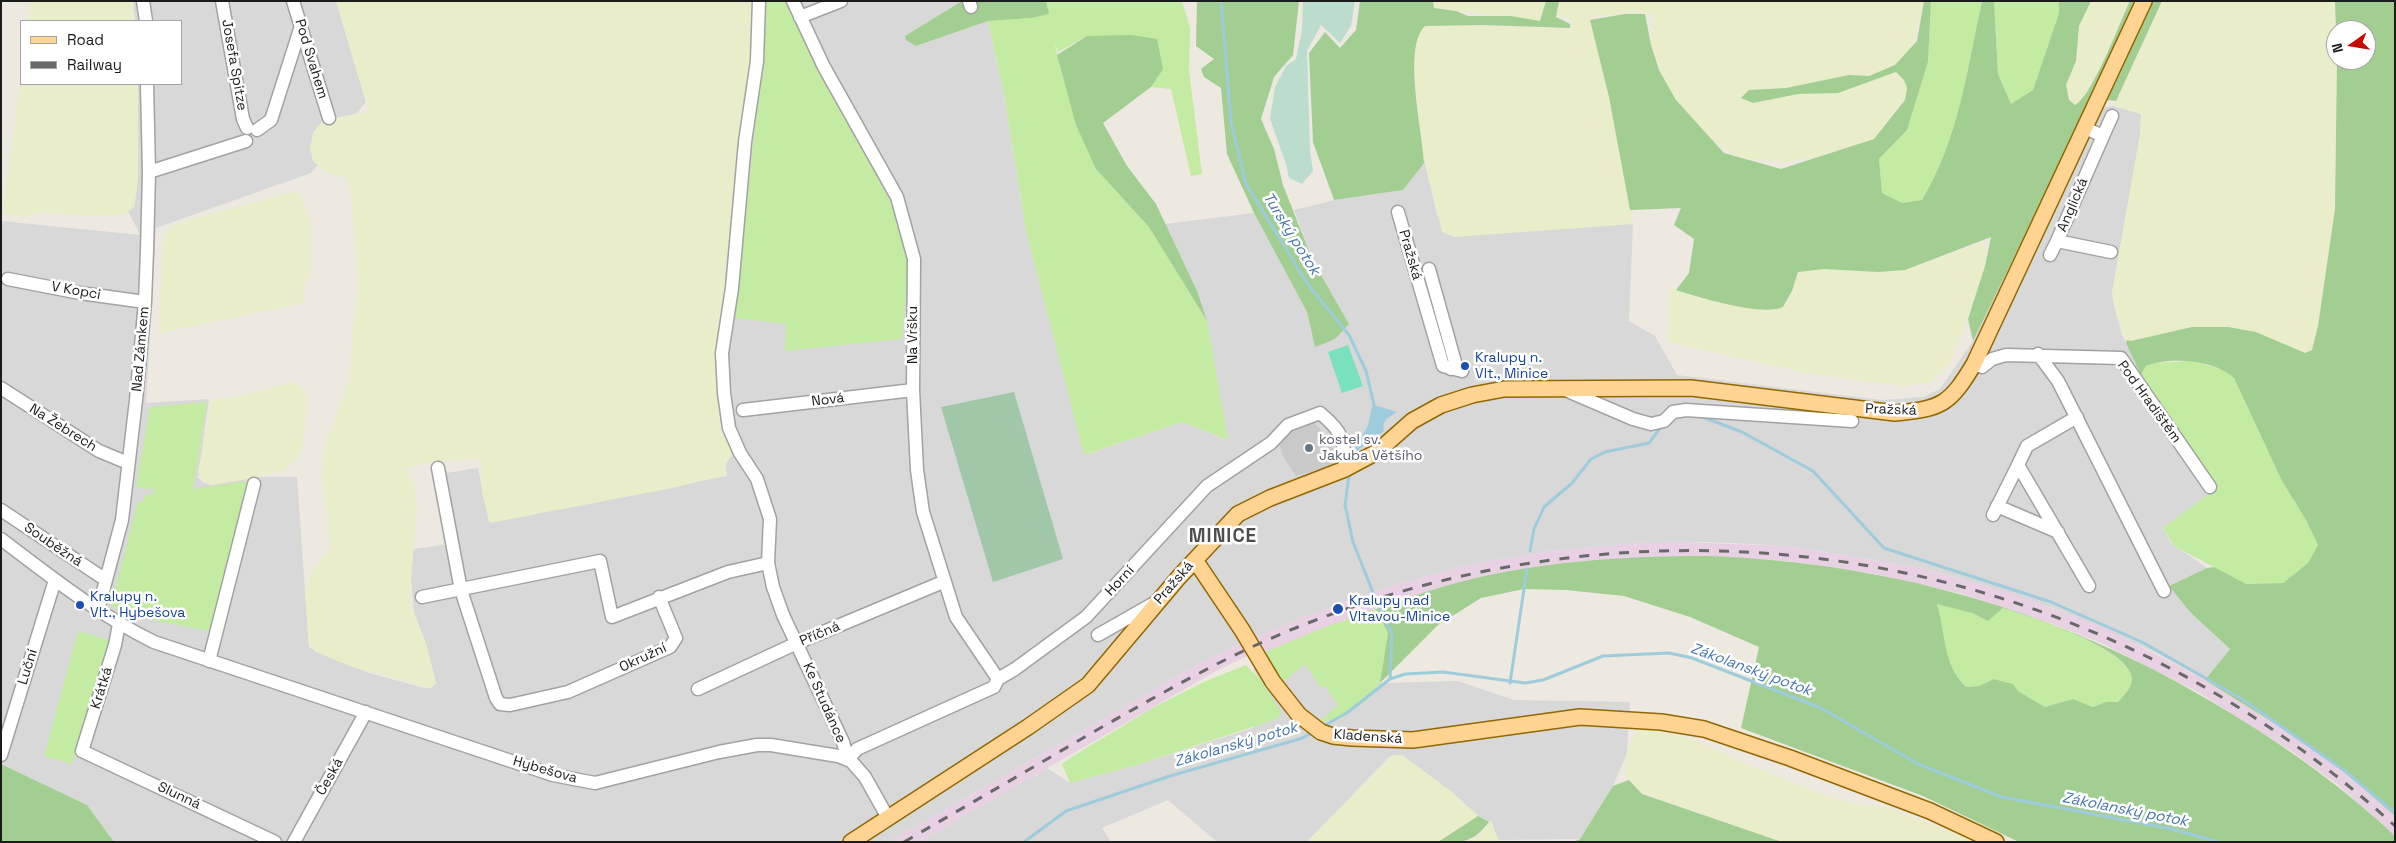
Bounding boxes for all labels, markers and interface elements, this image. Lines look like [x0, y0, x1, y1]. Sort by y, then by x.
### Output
street label: Pod Svahem [291, 17, 331, 101]
street label: Josefa Spitze [218, 18, 250, 112]
legend [20, 20, 182, 85]
north arrow [2326, 20, 2376, 70]
text: Road [67, 30, 104, 49]
text: N [2328, 42, 2347, 55]
text: Railway [67, 55, 122, 74]
street label: Anglická [2054, 175, 2092, 235]
water label: Turský potok [1258, 189, 1324, 279]
street label: Pražská [1395, 228, 1425, 282]
street label: V Kopci [50, 278, 102, 304]
street label: Nad Zámkem [129, 306, 153, 392]
street label: Na Vršku [905, 306, 921, 364]
place label: Kralupy n. Vlt., Minice [1475, 350, 1548, 382]
street label: Pod Hradištěm [2113, 358, 2185, 446]
marker: Kralupy n. Vlt., Minice [1459, 360, 1471, 372]
street label: Nová [811, 390, 845, 410]
street label: Na Žebrech [26, 401, 100, 455]
street label: Pražská [1865, 401, 1917, 419]
place label: kostel sv. Jakuba Většího [1319, 432, 1422, 464]
marker: kostel sv. Jakuba Většího [1303, 442, 1315, 454]
street label: Souběžná [21, 519, 85, 571]
district label: MINICE [1188, 526, 1258, 548]
street label: Pražská [1151, 558, 1197, 608]
street label: Horní [1102, 562, 1138, 600]
place label: Kralupy n. Vlt., Hybešova [90, 589, 185, 622]
place label: Kralupy nad Vltavou-Minice [1349, 593, 1450, 626]
marker: Kralupy n. Vlt., Hybešova [74, 599, 86, 611]
marker: Kralupy nad Vltavou-Minice [1331, 602, 1345, 616]
street label: Příčná [797, 618, 843, 650]
street label: Okružní [617, 640, 669, 676]
water label: Zákolanský potok [1688, 640, 1814, 700]
street label: Luční [15, 647, 41, 687]
street label: Ke Studánce [799, 660, 849, 746]
street label: Krátká [88, 665, 116, 711]
water label: Zákolanský potok [1172, 719, 1300, 771]
street label: Kladenská [1333, 726, 1403, 748]
street label: Hybešova [511, 753, 579, 787]
street label: Česká [313, 755, 347, 799]
street label: Slunná [155, 779, 203, 813]
water label: Zákolanský potok [2061, 789, 2189, 831]

